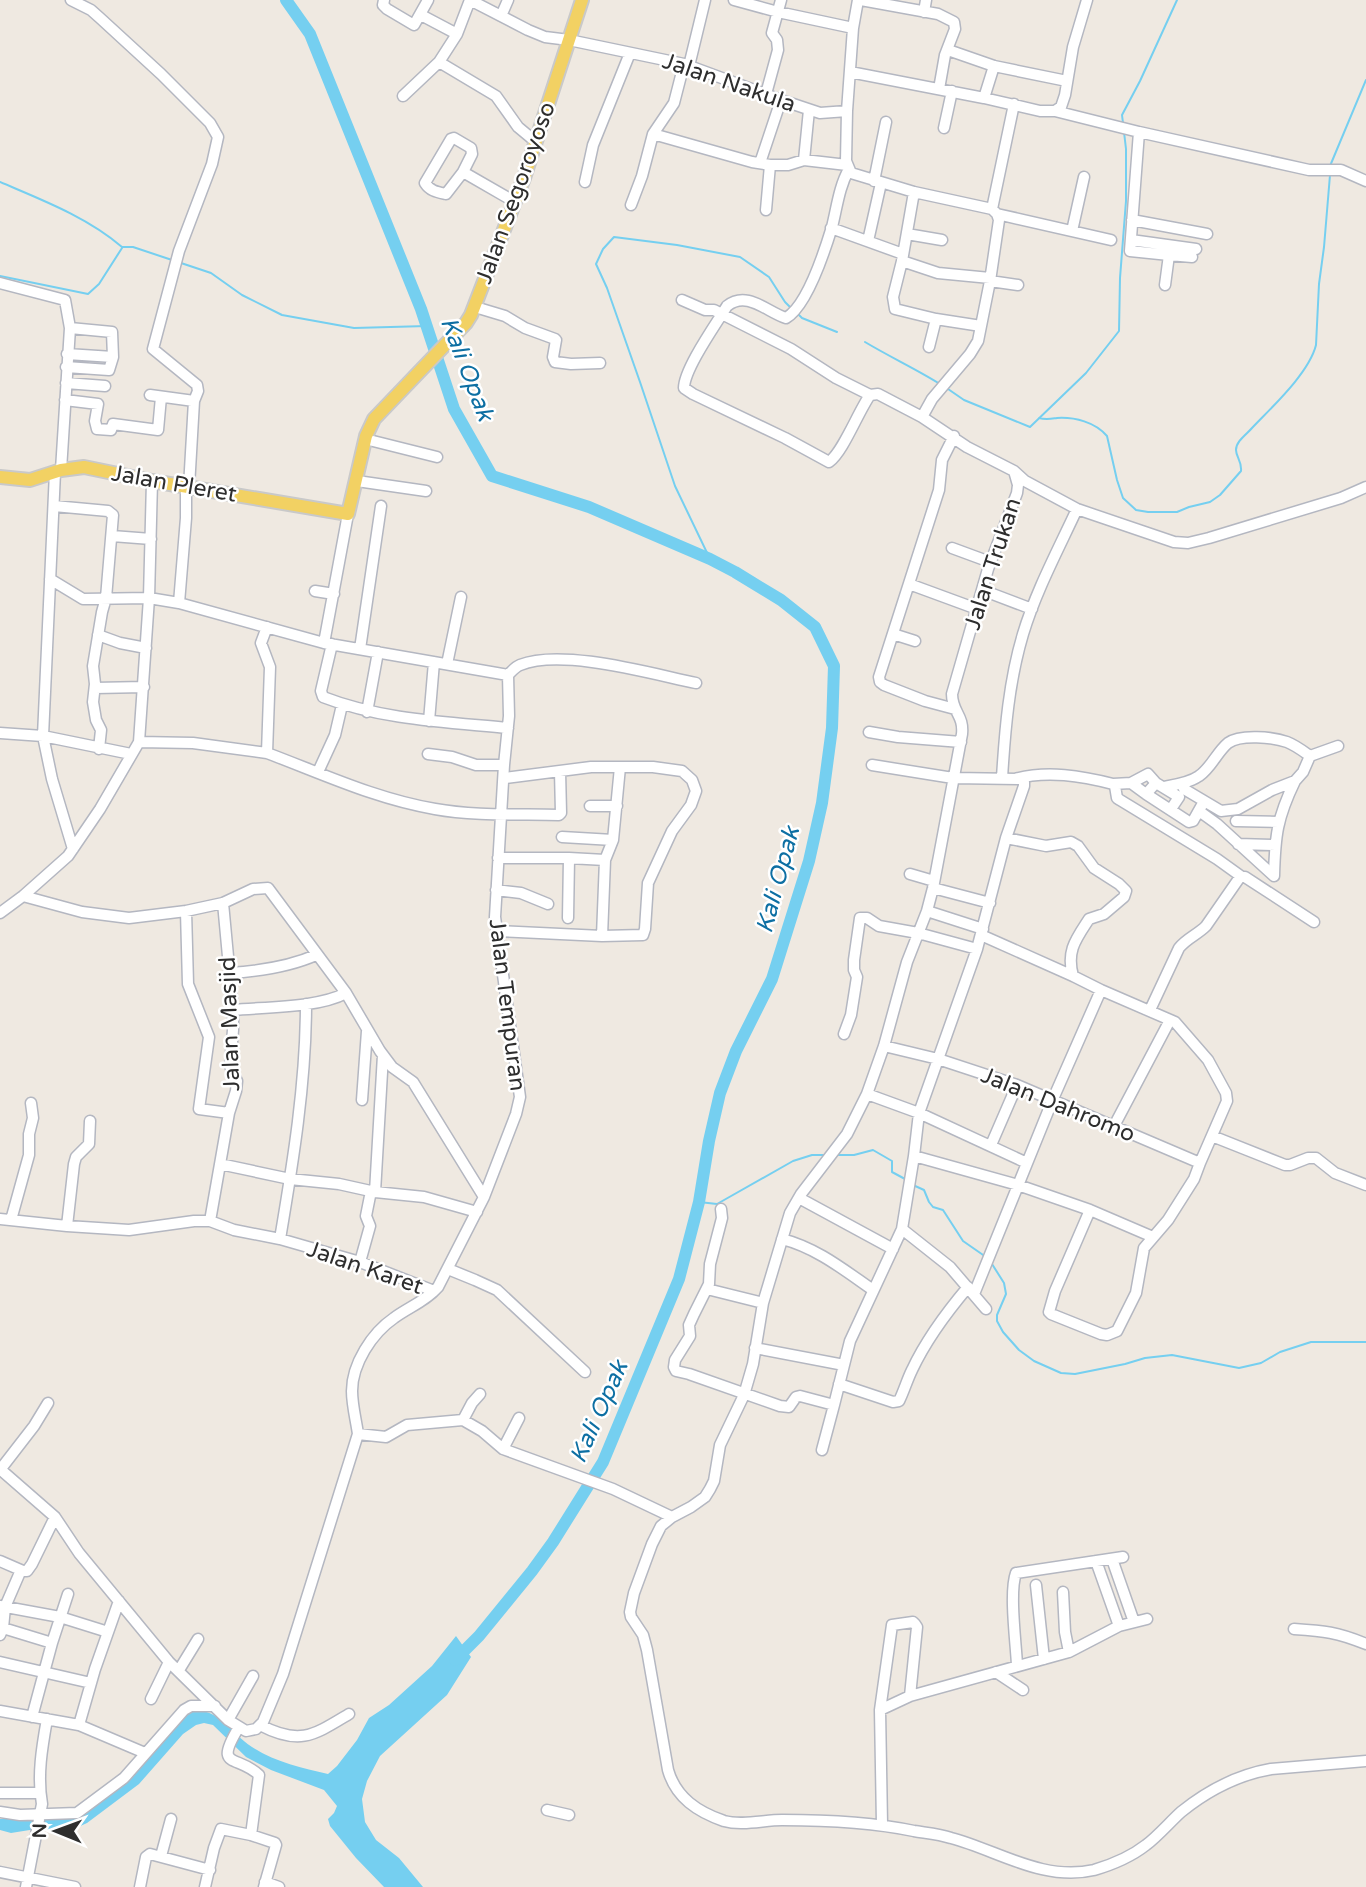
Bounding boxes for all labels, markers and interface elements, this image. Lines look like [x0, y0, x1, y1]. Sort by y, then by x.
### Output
street label: Jalan Nakula [659, 47, 799, 119]
street label: Jalan Segoroyoso [470, 98, 562, 288]
water label: Kali Opak [434, 313, 501, 427]
street label: Jalan Pleret [109, 459, 239, 509]
street label: Jalan Trukan [959, 495, 1027, 633]
water label: Kali Opak [750, 822, 807, 936]
street label: Jalan Tempuran [483, 917, 531, 1093]
street label: Jalan Masjid [214, 956, 246, 1092]
street label: Jalan Dahromo [977, 1061, 1139, 1149]
street label: Jalan Karet [303, 1235, 427, 1301]
water label: Kali Opak [564, 1355, 635, 1468]
north arrow [21, 1796, 91, 1866]
text: N [29, 1823, 51, 1839]

